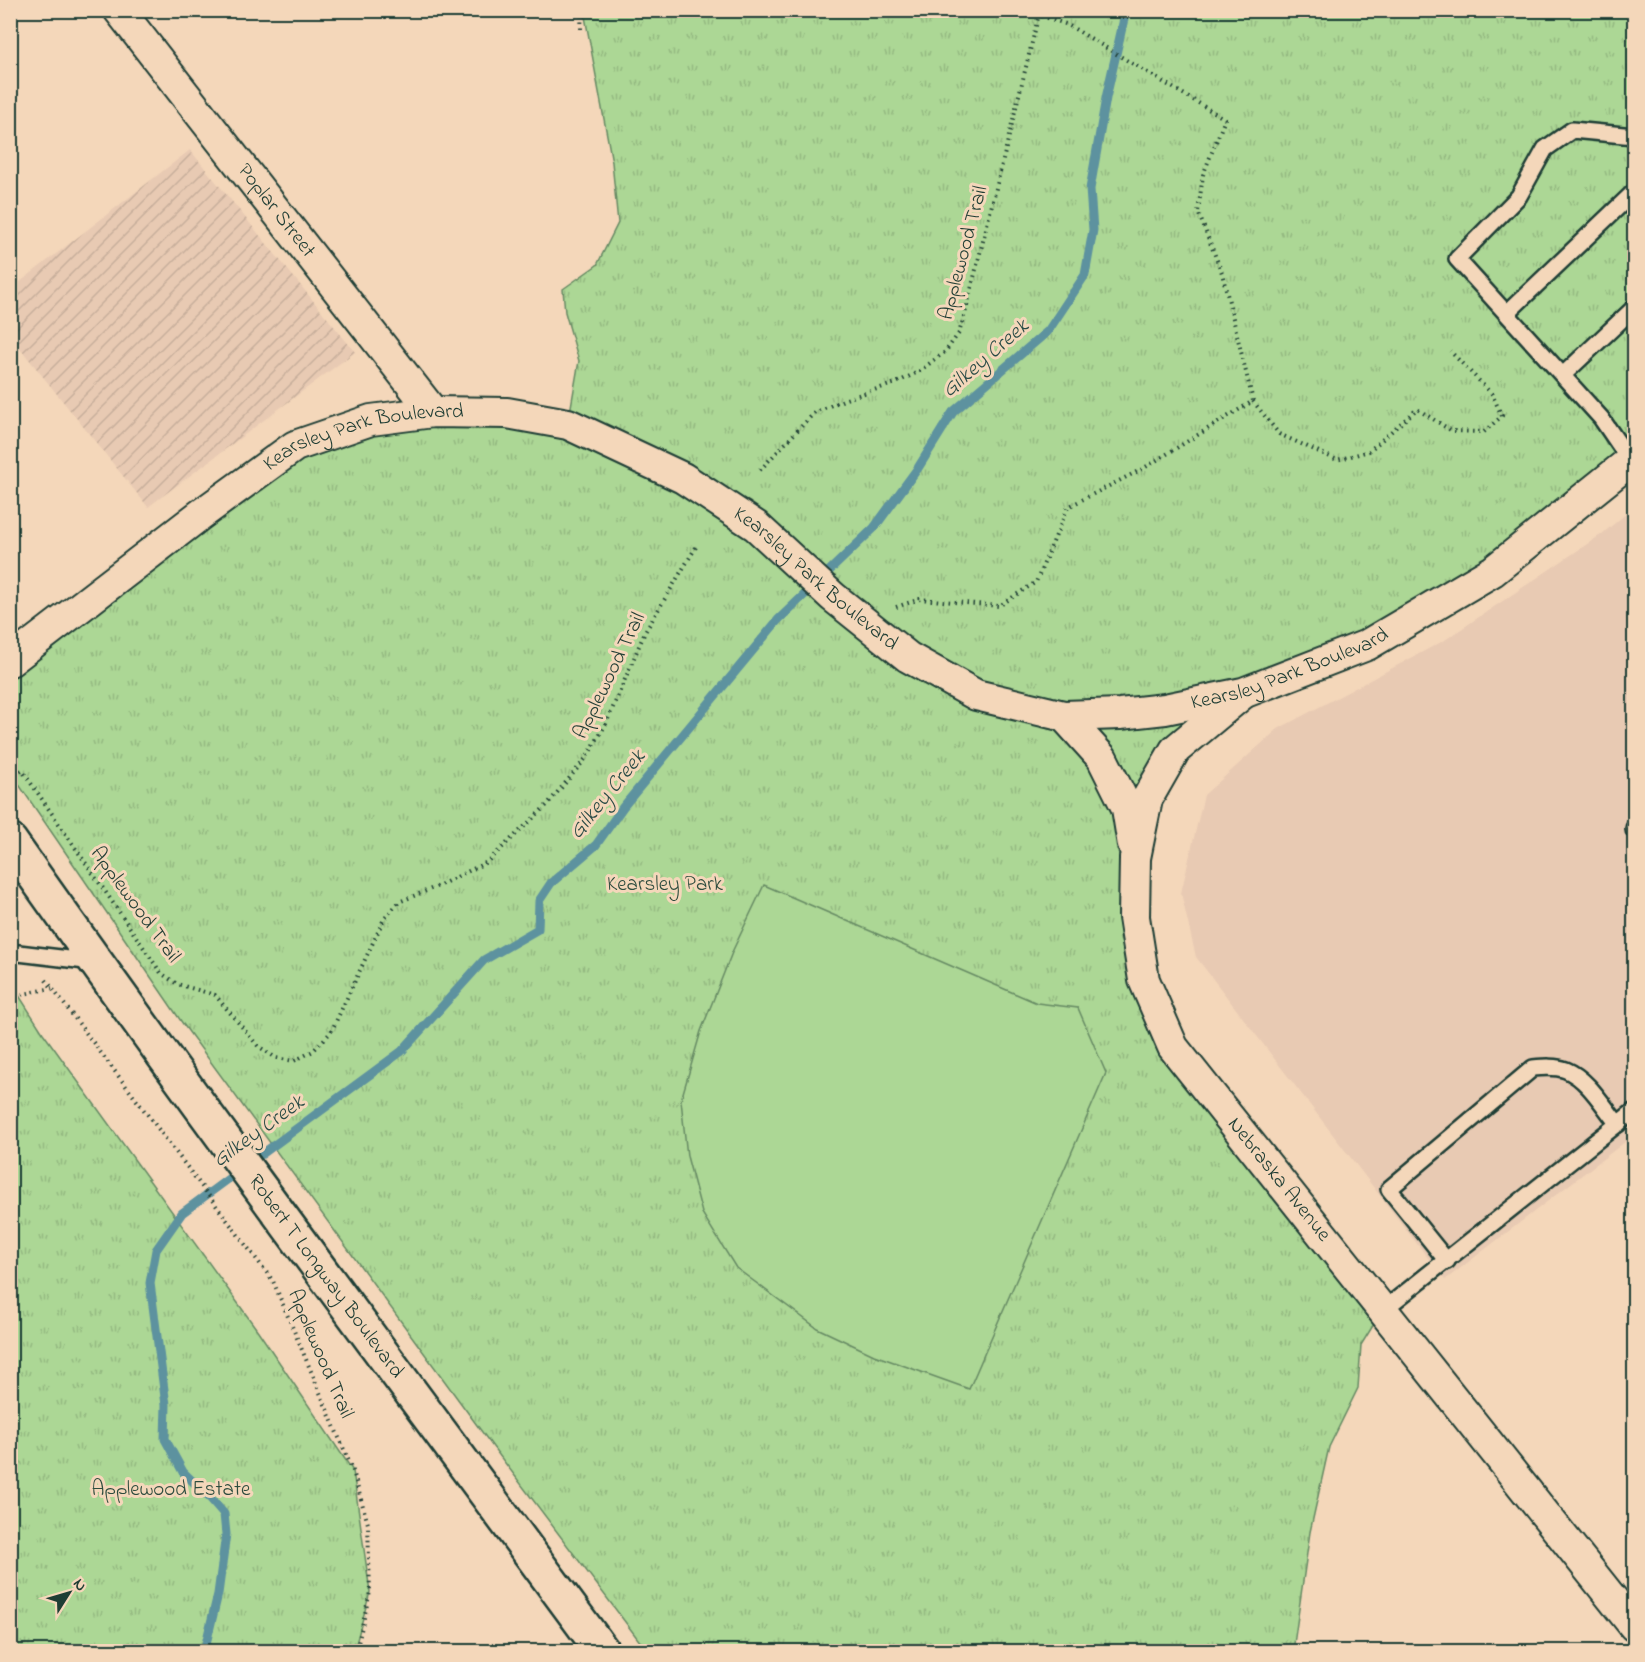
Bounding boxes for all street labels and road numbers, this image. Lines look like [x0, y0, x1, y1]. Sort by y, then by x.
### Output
street label: Poplar Street [230, 158, 322, 264]
street label: Applewood Trail [932, 183, 996, 323]
street label: Kearsley Park Boulevard [257, 397, 464, 479]
street label: Kearsley Park Boulevard [727, 500, 905, 658]
street label: Applewood Trail [566, 608, 654, 744]
street label: Kearsley Park Boulevard [1188, 620, 1395, 718]
street label: Applewood Trail [82, 840, 188, 970]
street label: Nebraska Avenue [1220, 1111, 1338, 1249]
street label: Robert T Longway Boulevard [240, 1168, 411, 1385]
street label: Applewood Trail [279, 1285, 361, 1423]

